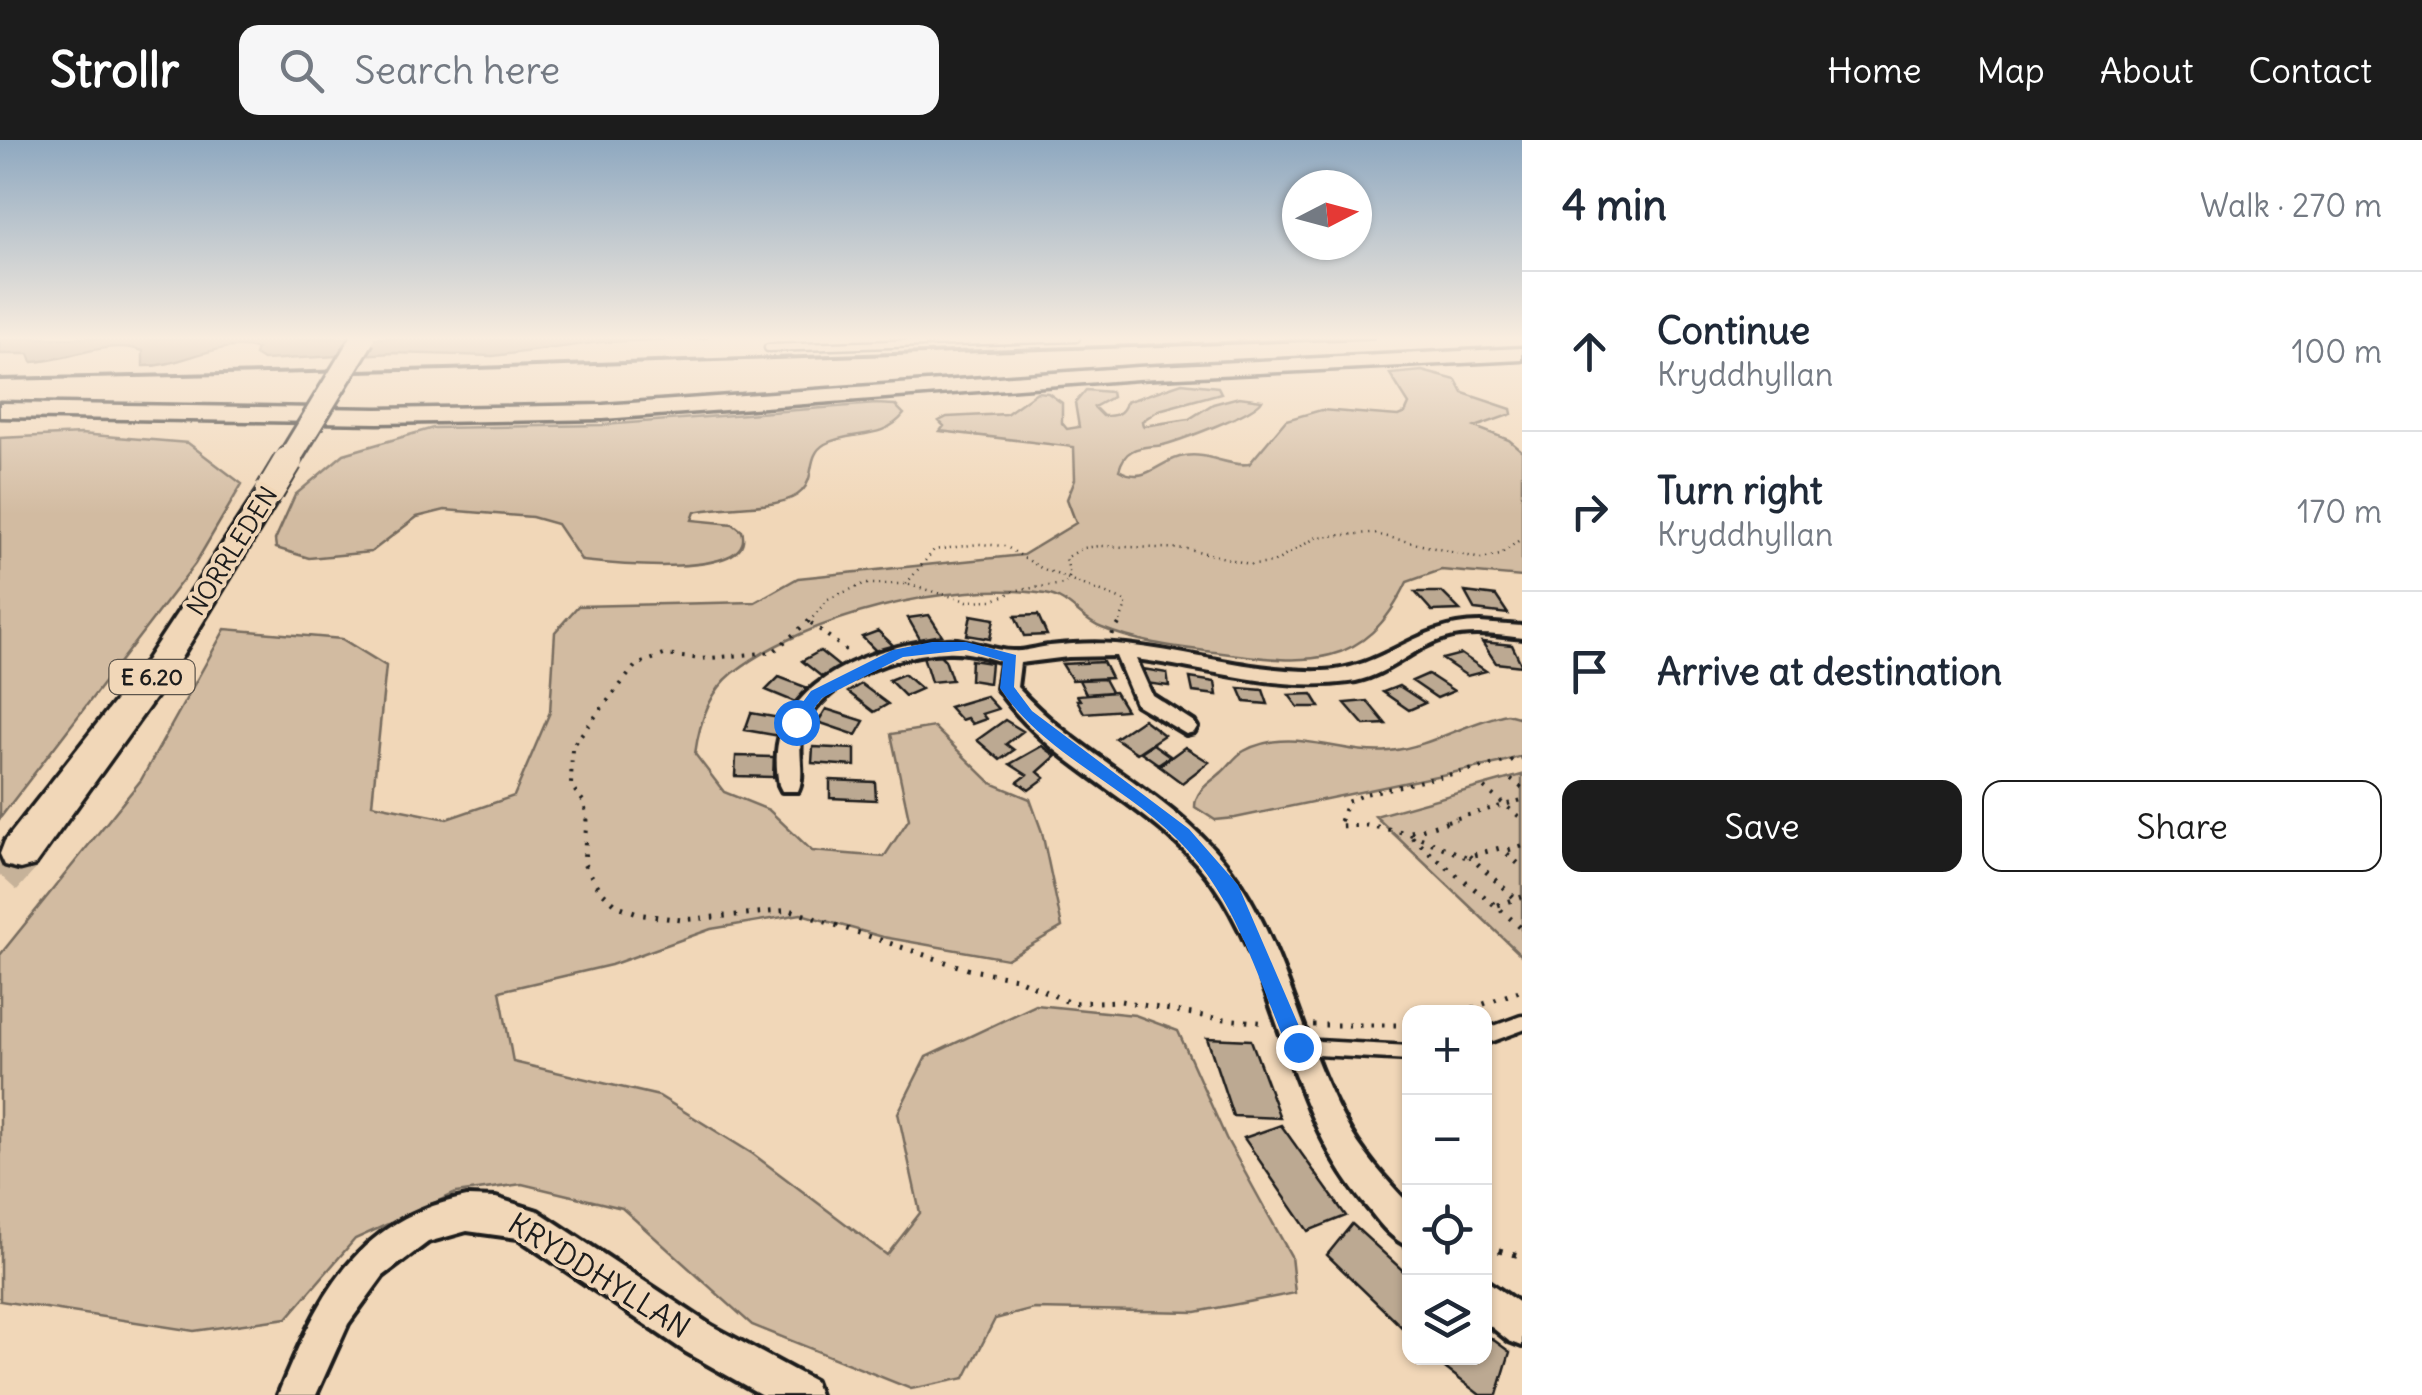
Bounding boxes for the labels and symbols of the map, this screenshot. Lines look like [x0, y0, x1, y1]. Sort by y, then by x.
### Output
north arrow [1282, 170, 1372, 260]
street label: NORRLEDEN [180, 480, 284, 622]
road number: E 6.20 [110, 660, 194, 694]
route start [774, 700, 820, 746]
route end [1276, 1025, 1322, 1071]
street label: KRYDDHYLLAN [502, 1204, 698, 1346]

